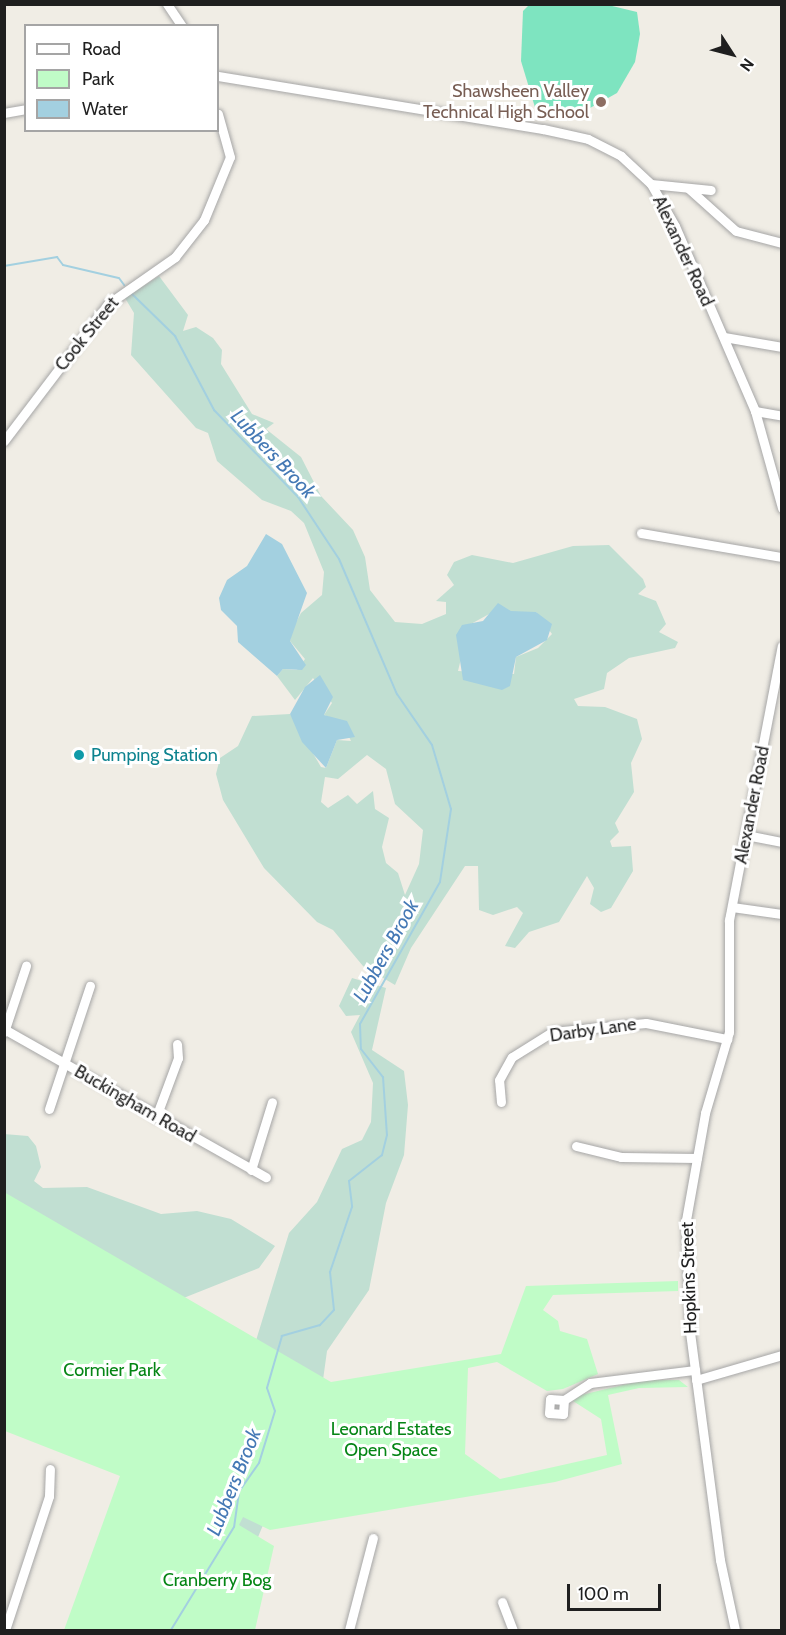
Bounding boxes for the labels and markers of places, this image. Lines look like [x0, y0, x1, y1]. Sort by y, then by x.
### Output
place label: Shawsheen Valley Technical High School [423, 81, 589, 124]
marker: Shawsheen Valley Technical High School [594, 95, 608, 109]
place label: Pumping Station [91, 744, 218, 766]
marker: Pumping Station [72, 748, 86, 762]

